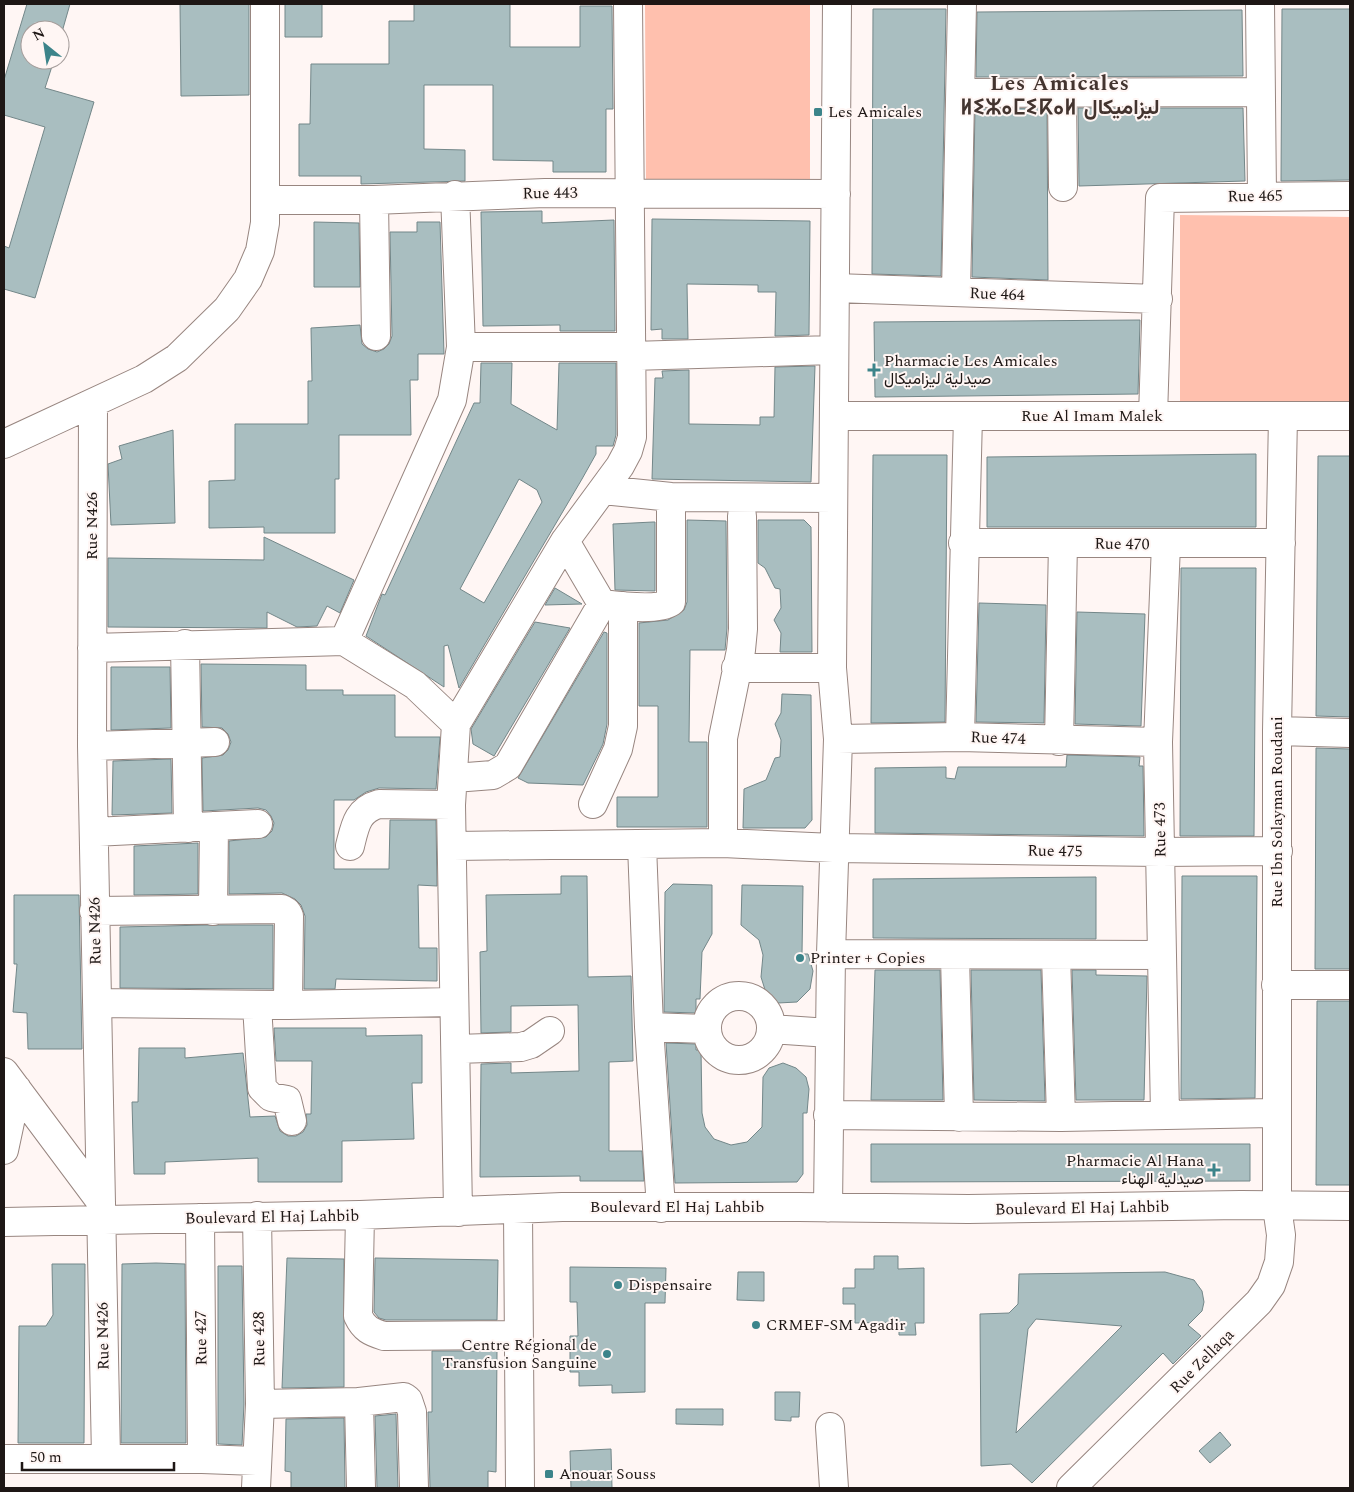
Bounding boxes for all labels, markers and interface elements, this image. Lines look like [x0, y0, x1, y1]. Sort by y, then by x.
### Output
north arrow [20, 20, 70, 70]
text: N [29, 22, 49, 46]
district label: Les Amicales ⵍⵉⵣⴰⵎⵉⴽⴰⵍ ليزاميكال [961, 68, 1159, 124]
place label: Les Amicales [828, 100, 922, 124]
marker: Les Amicales [812, 106, 824, 118]
street label: Rue 443 [522, 181, 578, 205]
street label: Rue 465 [1227, 184, 1283, 208]
street label: Rue 464 [969, 281, 1025, 307]
place label: Pharmacie Les Amicales صيدلية ليزاميكال [884, 349, 1058, 391]
marker: Pharmacie Les Amicales صيدلية ليزاميكال [868, 364, 880, 376]
street label: Rue Al Imam Malek [1021, 404, 1163, 428]
street label: Rue N426 [80, 492, 104, 560]
street label: Rue 470 [1094, 532, 1150, 556]
street label: Rue Ibn Solayman Roudani [1265, 716, 1289, 908]
street label: Rue 474 [970, 725, 1026, 751]
street label: Rue 473 [1148, 802, 1172, 858]
street label: Rue 475 [1027, 839, 1083, 863]
street label: Rue N426 [82, 897, 108, 965]
place label: Printer + Copies [810, 946, 925, 970]
marker: Printer + Copies [794, 952, 806, 964]
place label: Pharmacie Al Hana صيدلية الهناء [1066, 1149, 1204, 1191]
marker: Pharmacie Al Hana صيدلية الهناء [1208, 1164, 1220, 1176]
street label: Boulevard El Haj Lahbib [995, 1194, 1169, 1222]
street label: Boulevard El Haj Lahbib [590, 1195, 764, 1219]
street label: Boulevard El Haj Lahbib [185, 1203, 359, 1231]
place label: Dispensaire [628, 1273, 712, 1297]
marker: Dispensaire [612, 1279, 624, 1291]
street label: Rue N426 [90, 1302, 116, 1370]
street label: Rue 427 [189, 1310, 213, 1366]
street label: Rue 428 [247, 1311, 271, 1367]
place label: CRMEF-SM Agadir [766, 1313, 906, 1337]
marker: CRMEF-SM Agadir [750, 1319, 762, 1331]
street label: Rue Zellaqa [1164, 1323, 1240, 1399]
place label: Centre Régional de Transfusion Sanguine [442, 1333, 597, 1375]
marker: Centre Régional de Transfusion Sanguine [601, 1348, 613, 1360]
scale bar [22, 1440, 175, 1472]
text: 50 m [30, 1446, 62, 1469]
place label: Anouar Souss [559, 1462, 656, 1486]
marker: Anouar Souss [543, 1468, 555, 1480]

